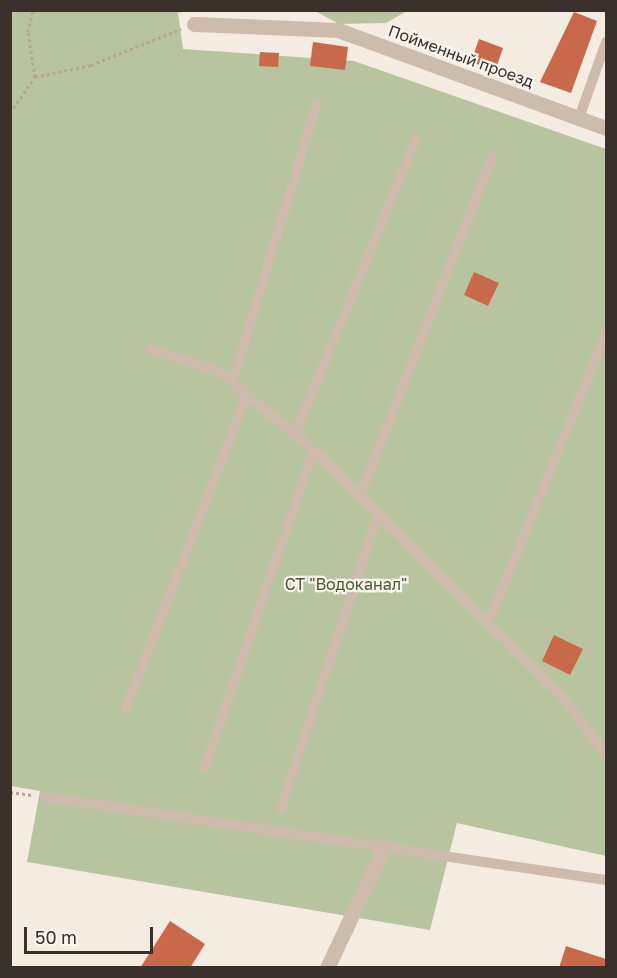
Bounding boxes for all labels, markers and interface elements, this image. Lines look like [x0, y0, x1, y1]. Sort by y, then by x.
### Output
street label: Пойменный проезд [386, 21, 536, 91]
park label: СТ "Водоканал" [285, 574, 407, 594]
scale bar [27, 915, 156, 953]
text: 50 m [35, 926, 77, 948]

